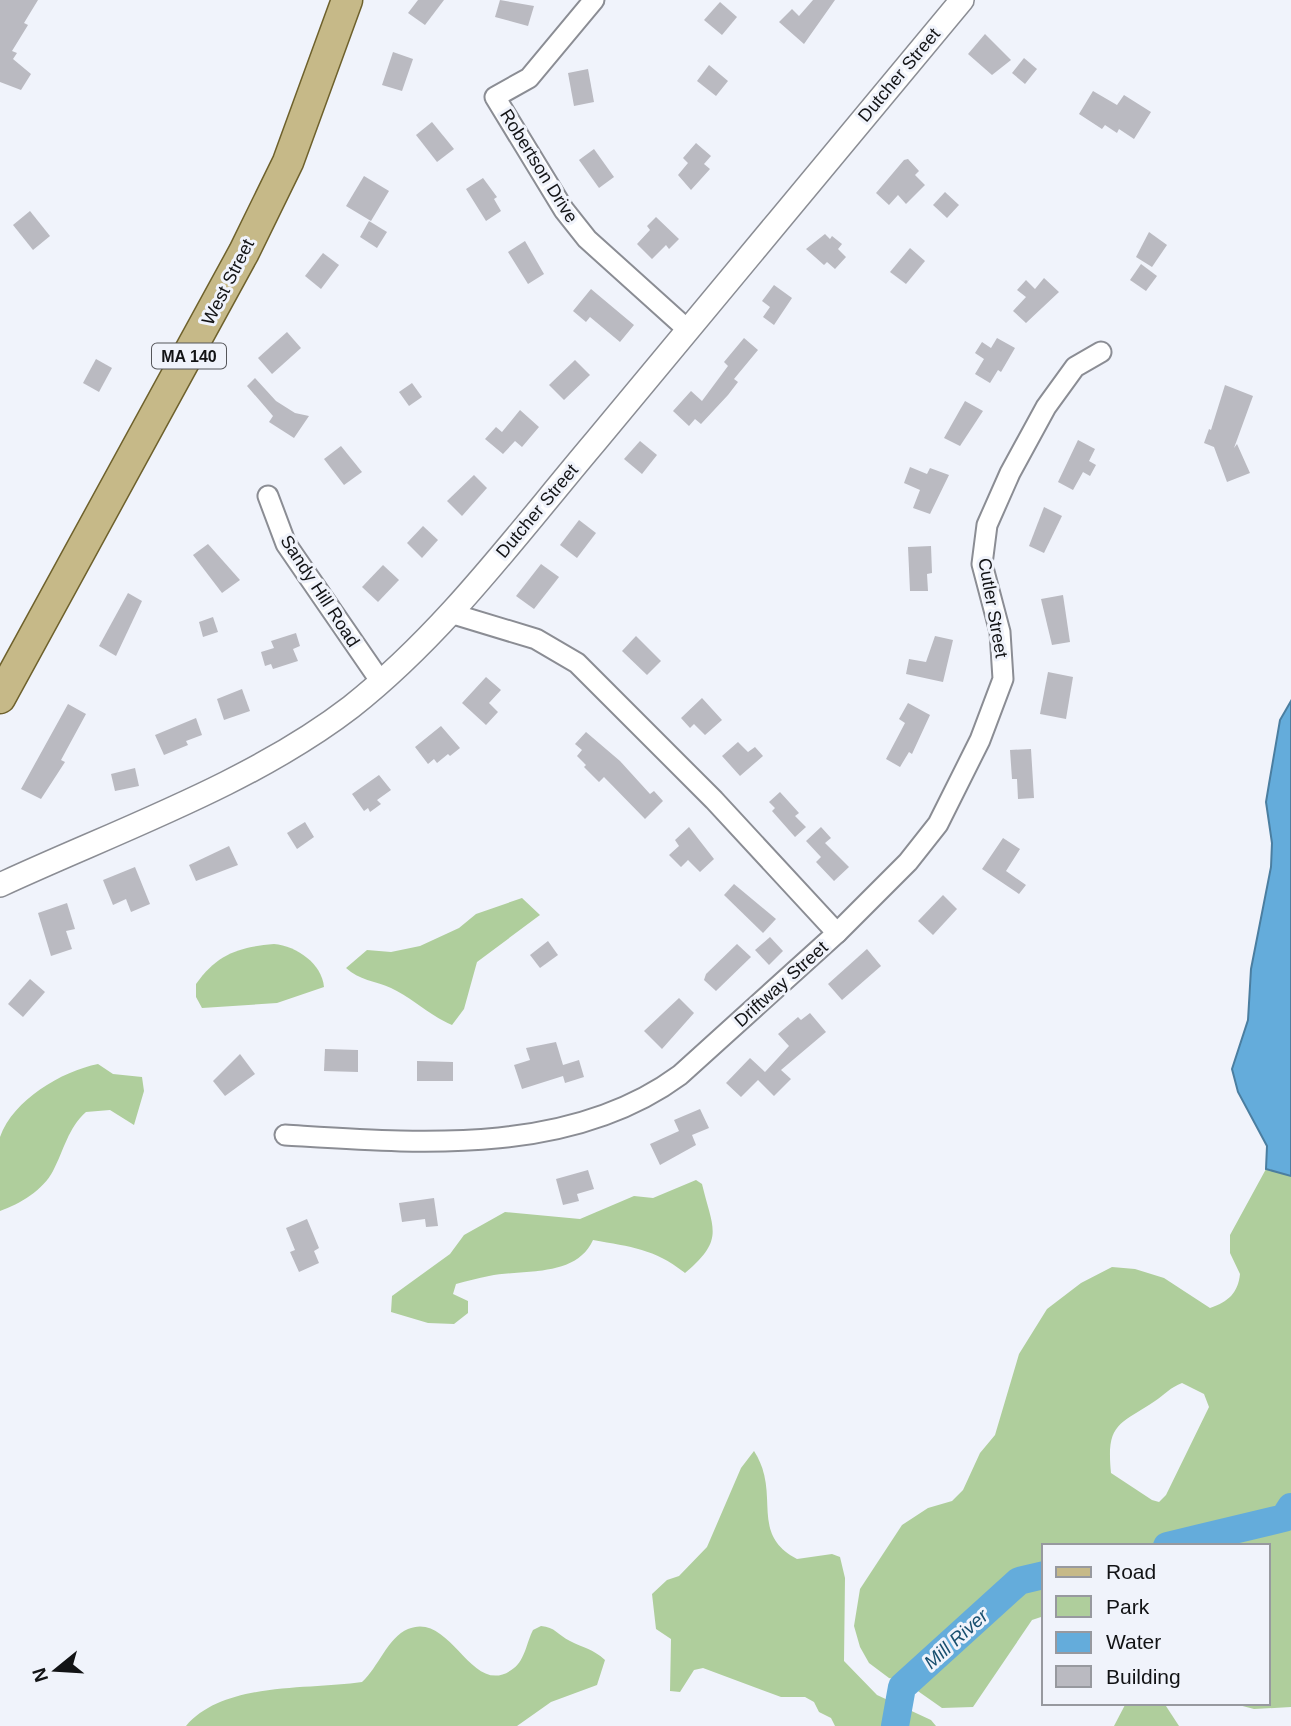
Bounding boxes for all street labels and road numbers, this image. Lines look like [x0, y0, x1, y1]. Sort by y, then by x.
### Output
street label: Dutcher Street [854, 24, 944, 126]
street label: Robertson Drive [496, 106, 582, 226]
street label: West Street [198, 236, 258, 328]
road number: MA 140 [152, 344, 226, 368]
street label: Dutcher Street [492, 460, 582, 562]
street label: Sandy Hill Road [276, 531, 364, 651]
street label: Cutler Street [974, 557, 1012, 659]
street label: Driftway Street [730, 937, 832, 1031]

